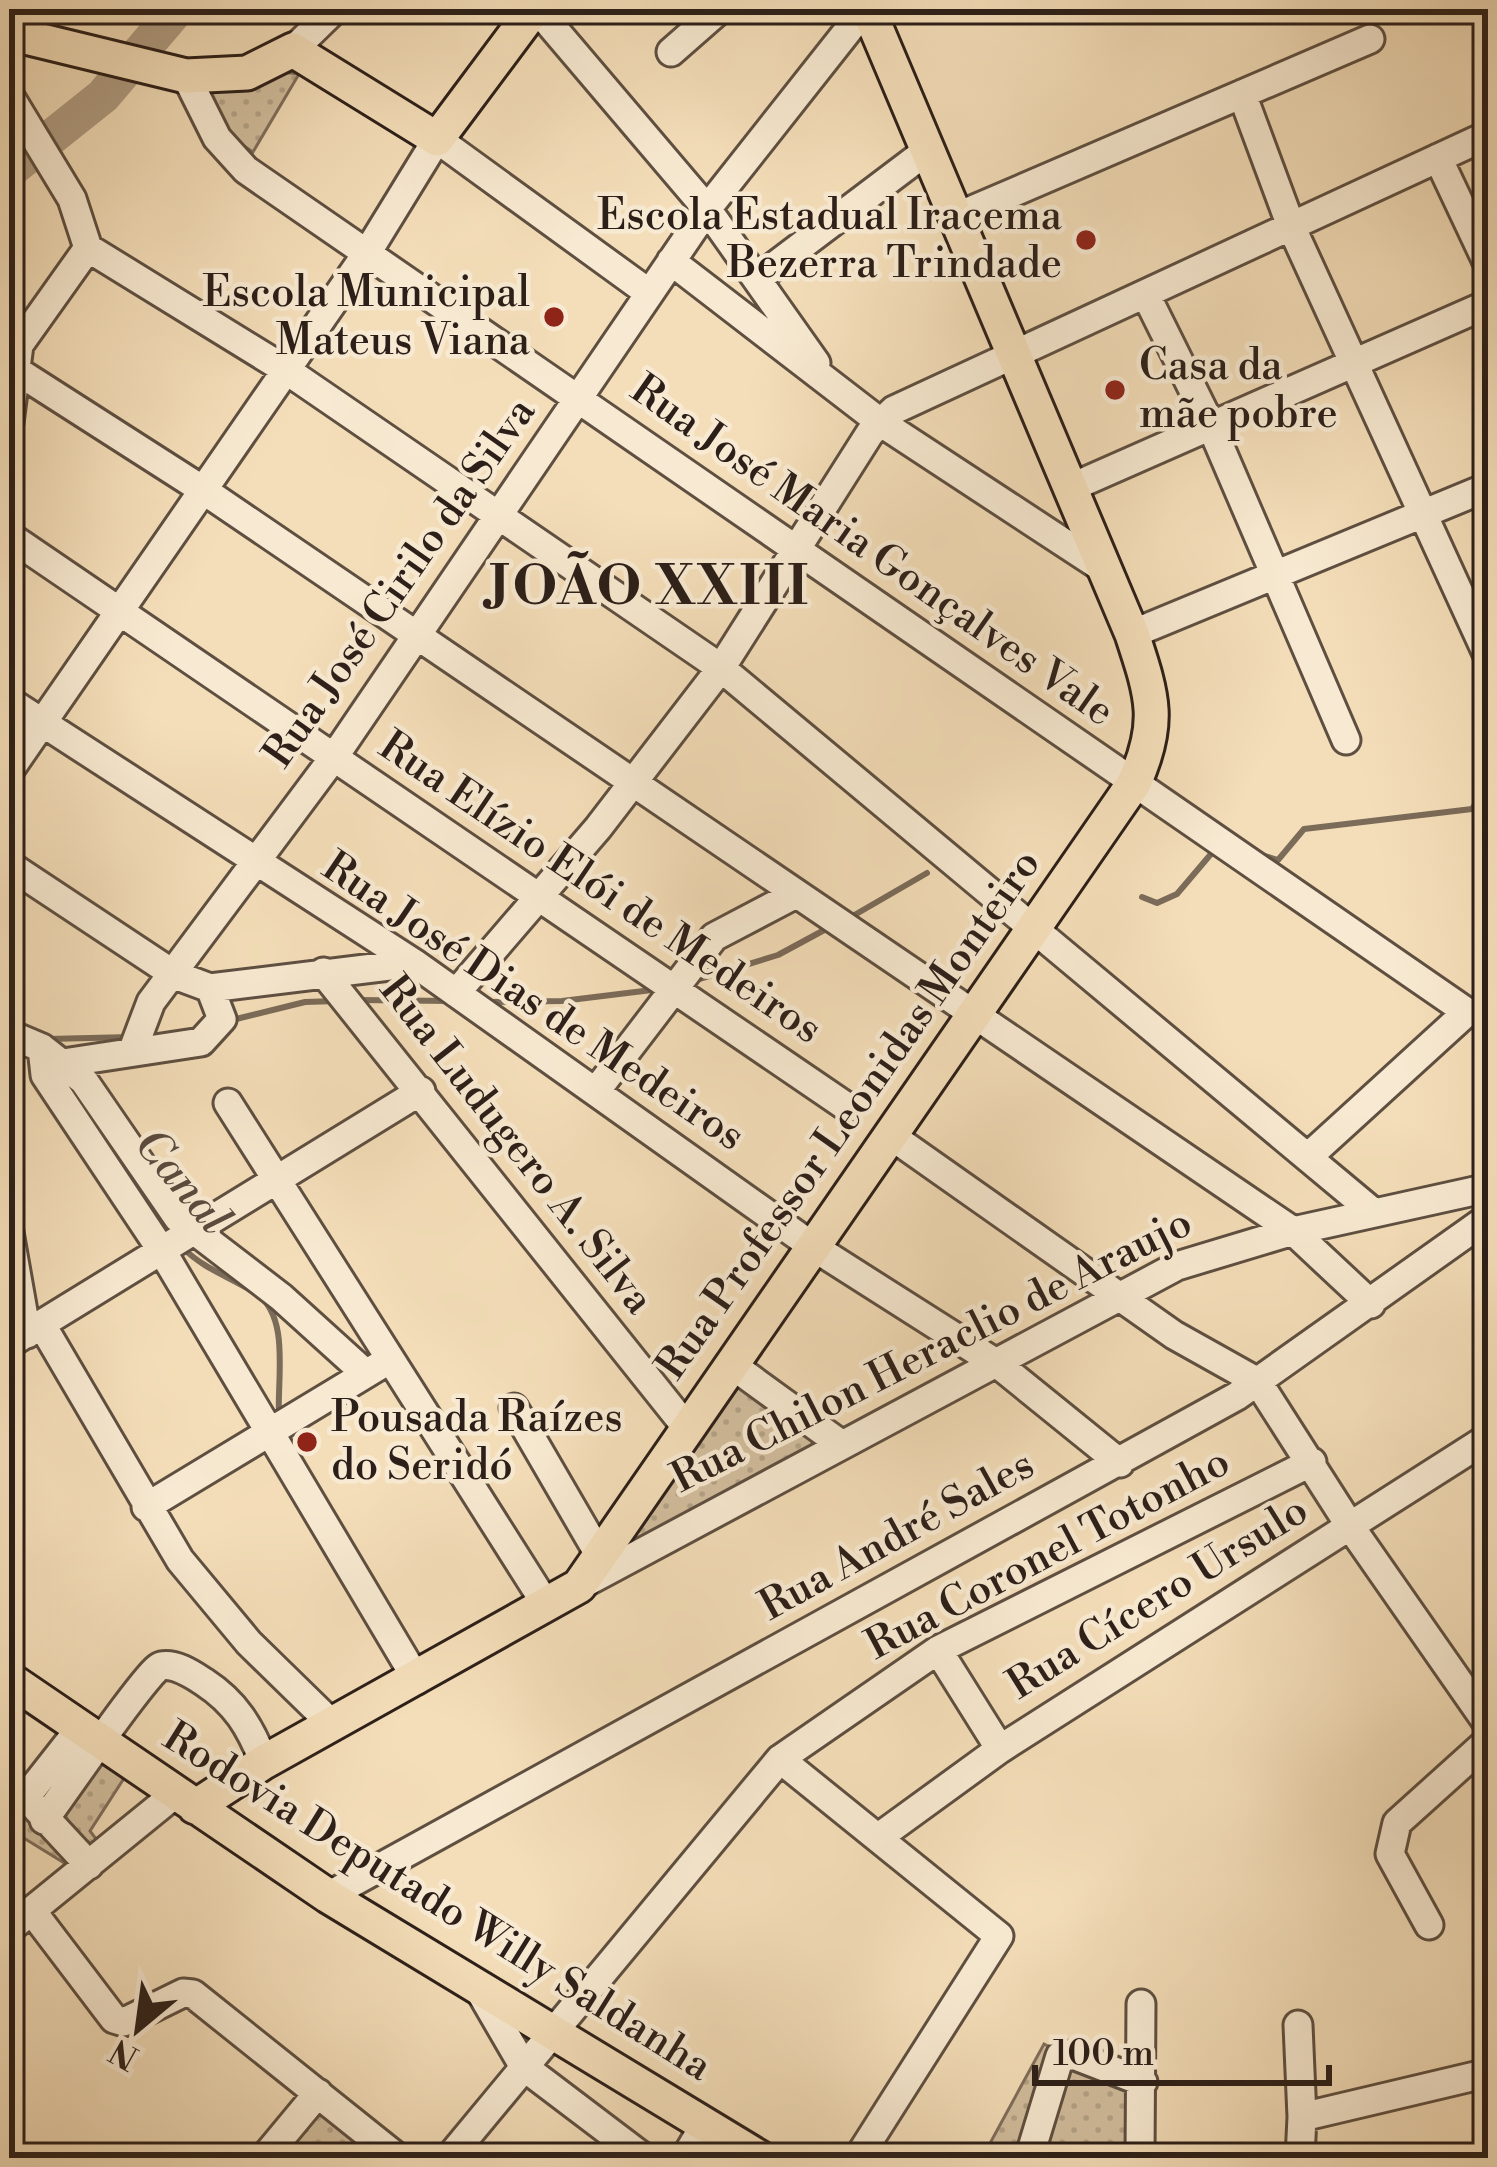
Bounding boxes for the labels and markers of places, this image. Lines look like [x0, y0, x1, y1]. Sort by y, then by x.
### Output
place label: Escola Estadual Iracema Bezerra Trindade [597, 190, 1063, 291]
marker: Escola Estadual Iracema Bezerra Trindade [1073, 227, 1099, 253]
place label: Escola Municipal Mateus Viana [202, 267, 531, 368]
marker: Escola Municipal Mateus Viana [541, 304, 567, 330]
place label: Casa da mãe pobre [1139, 340, 1338, 441]
marker: Casa da mãe pobre [1102, 377, 1128, 403]
place label: Pousada Raízes do Seridó [331, 1392, 623, 1493]
marker: Pousada Raízes do Seridó [294, 1429, 320, 1455]

